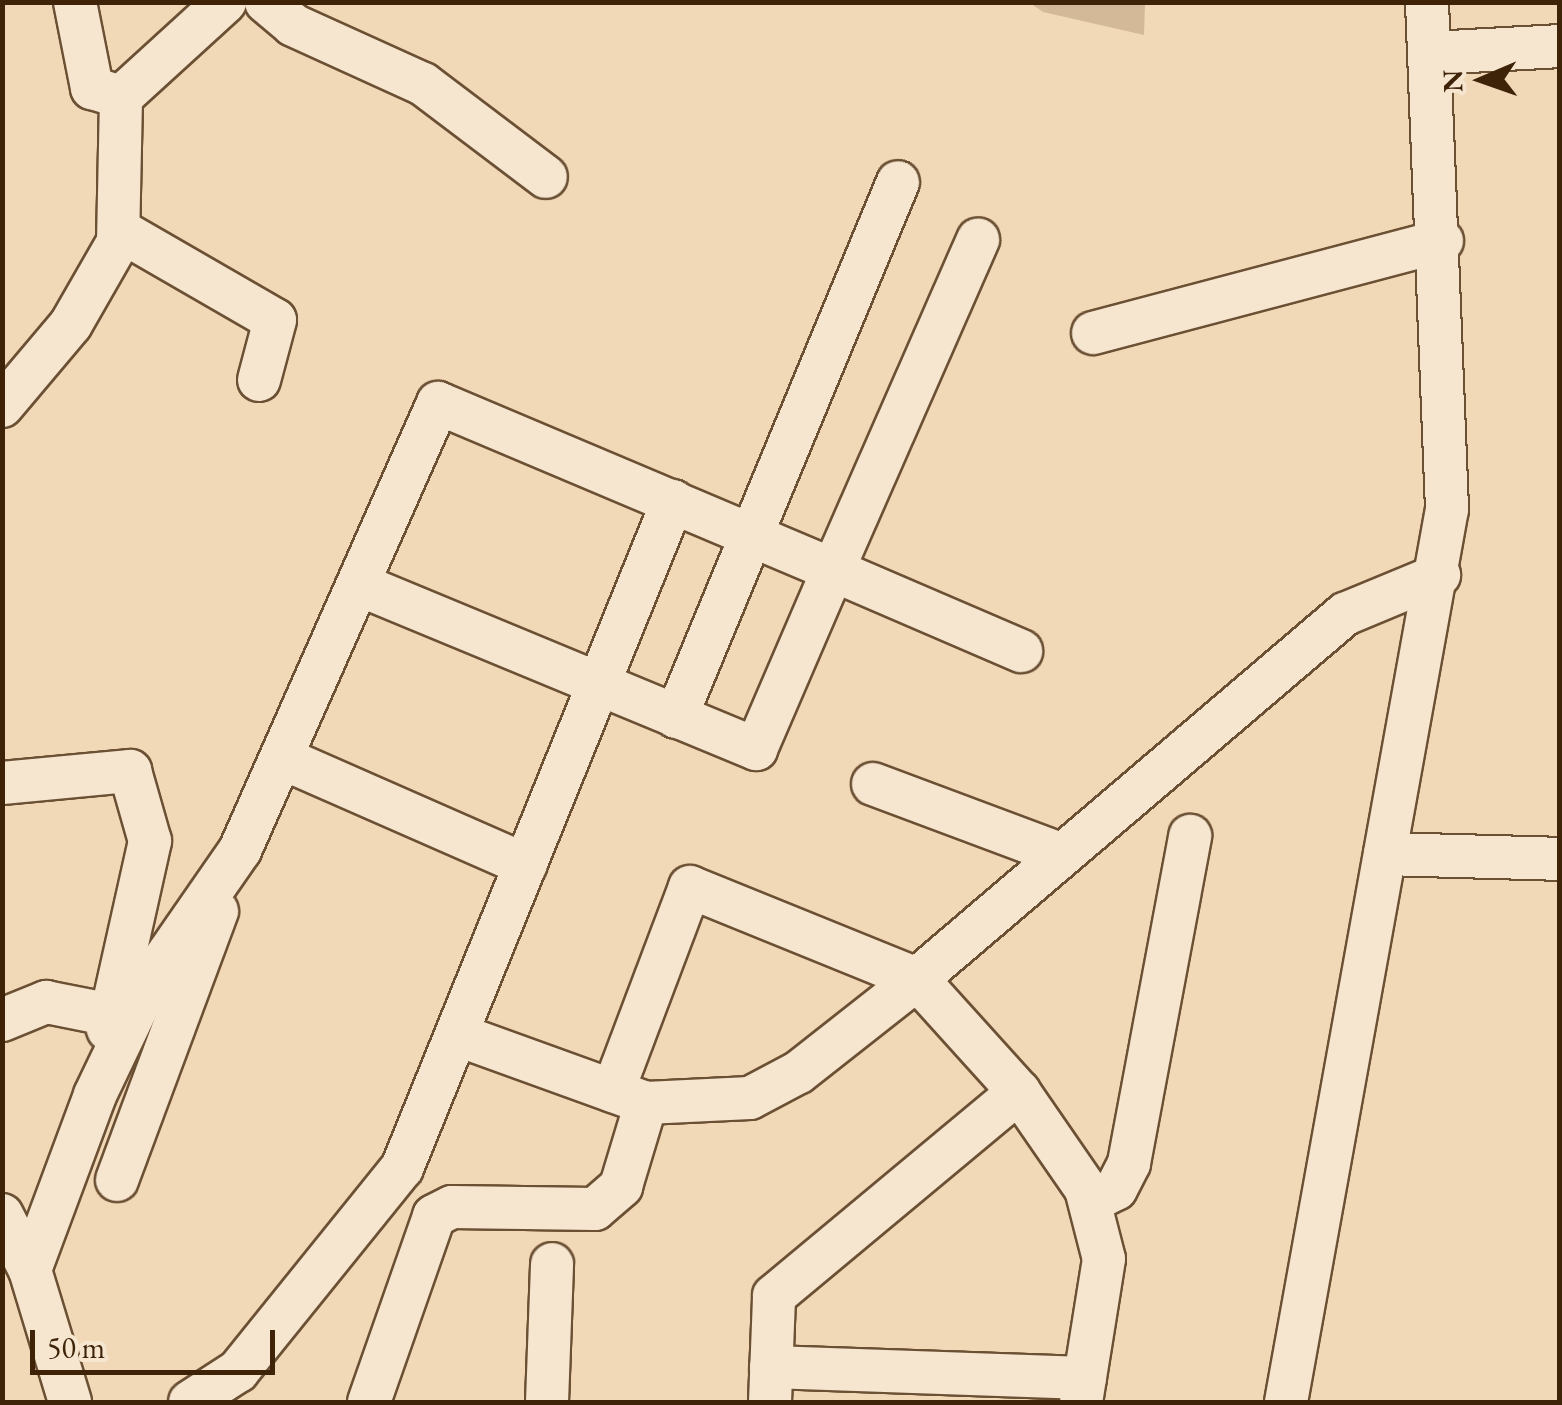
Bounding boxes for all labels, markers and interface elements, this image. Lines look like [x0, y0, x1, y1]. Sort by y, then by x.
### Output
north arrow [1432, 30, 1532, 130]
text: N [1434, 69, 1470, 93]
scale bar [35, 1310, 280, 1372]
text: 50 m [47, 1328, 105, 1367]

